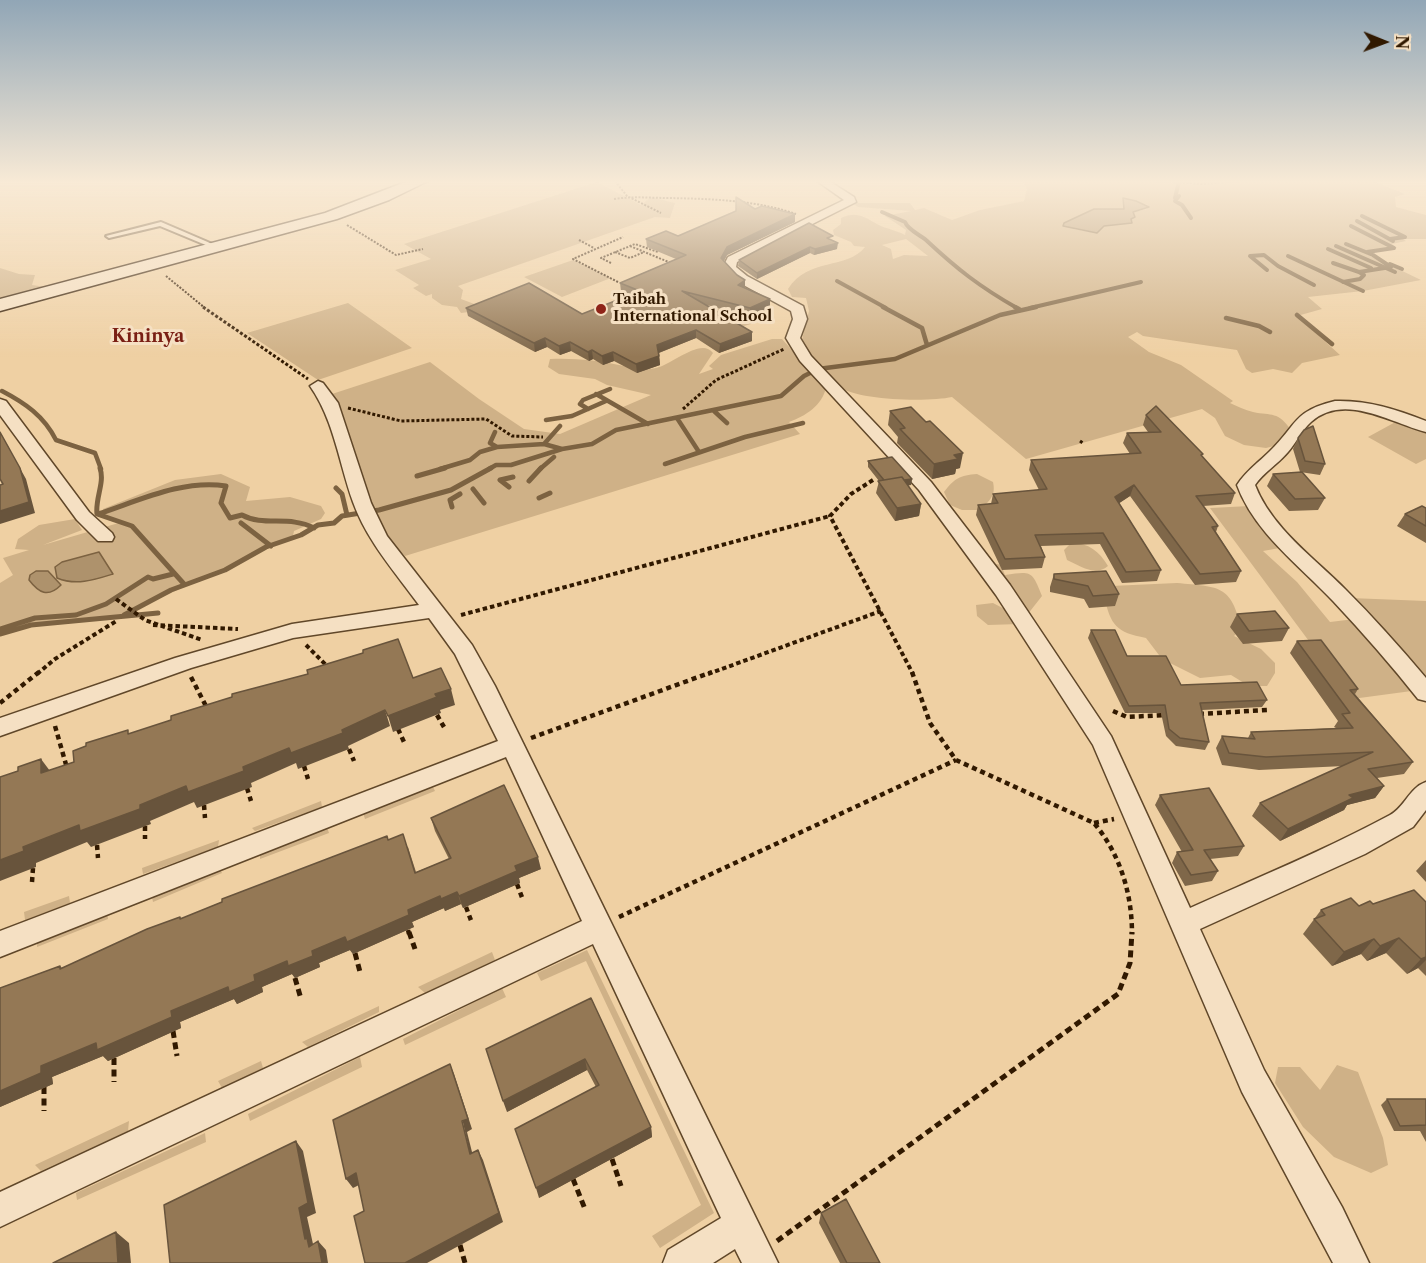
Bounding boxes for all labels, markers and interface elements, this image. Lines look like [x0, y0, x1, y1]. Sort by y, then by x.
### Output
north arrow [1354, 12, 1414, 72]
text: N [1392, 35, 1412, 49]
place label: Taibah International School [613, 291, 772, 326]
marker: Taibah International School [594, 302, 608, 316]
district label: Kininya [112, 326, 184, 348]

